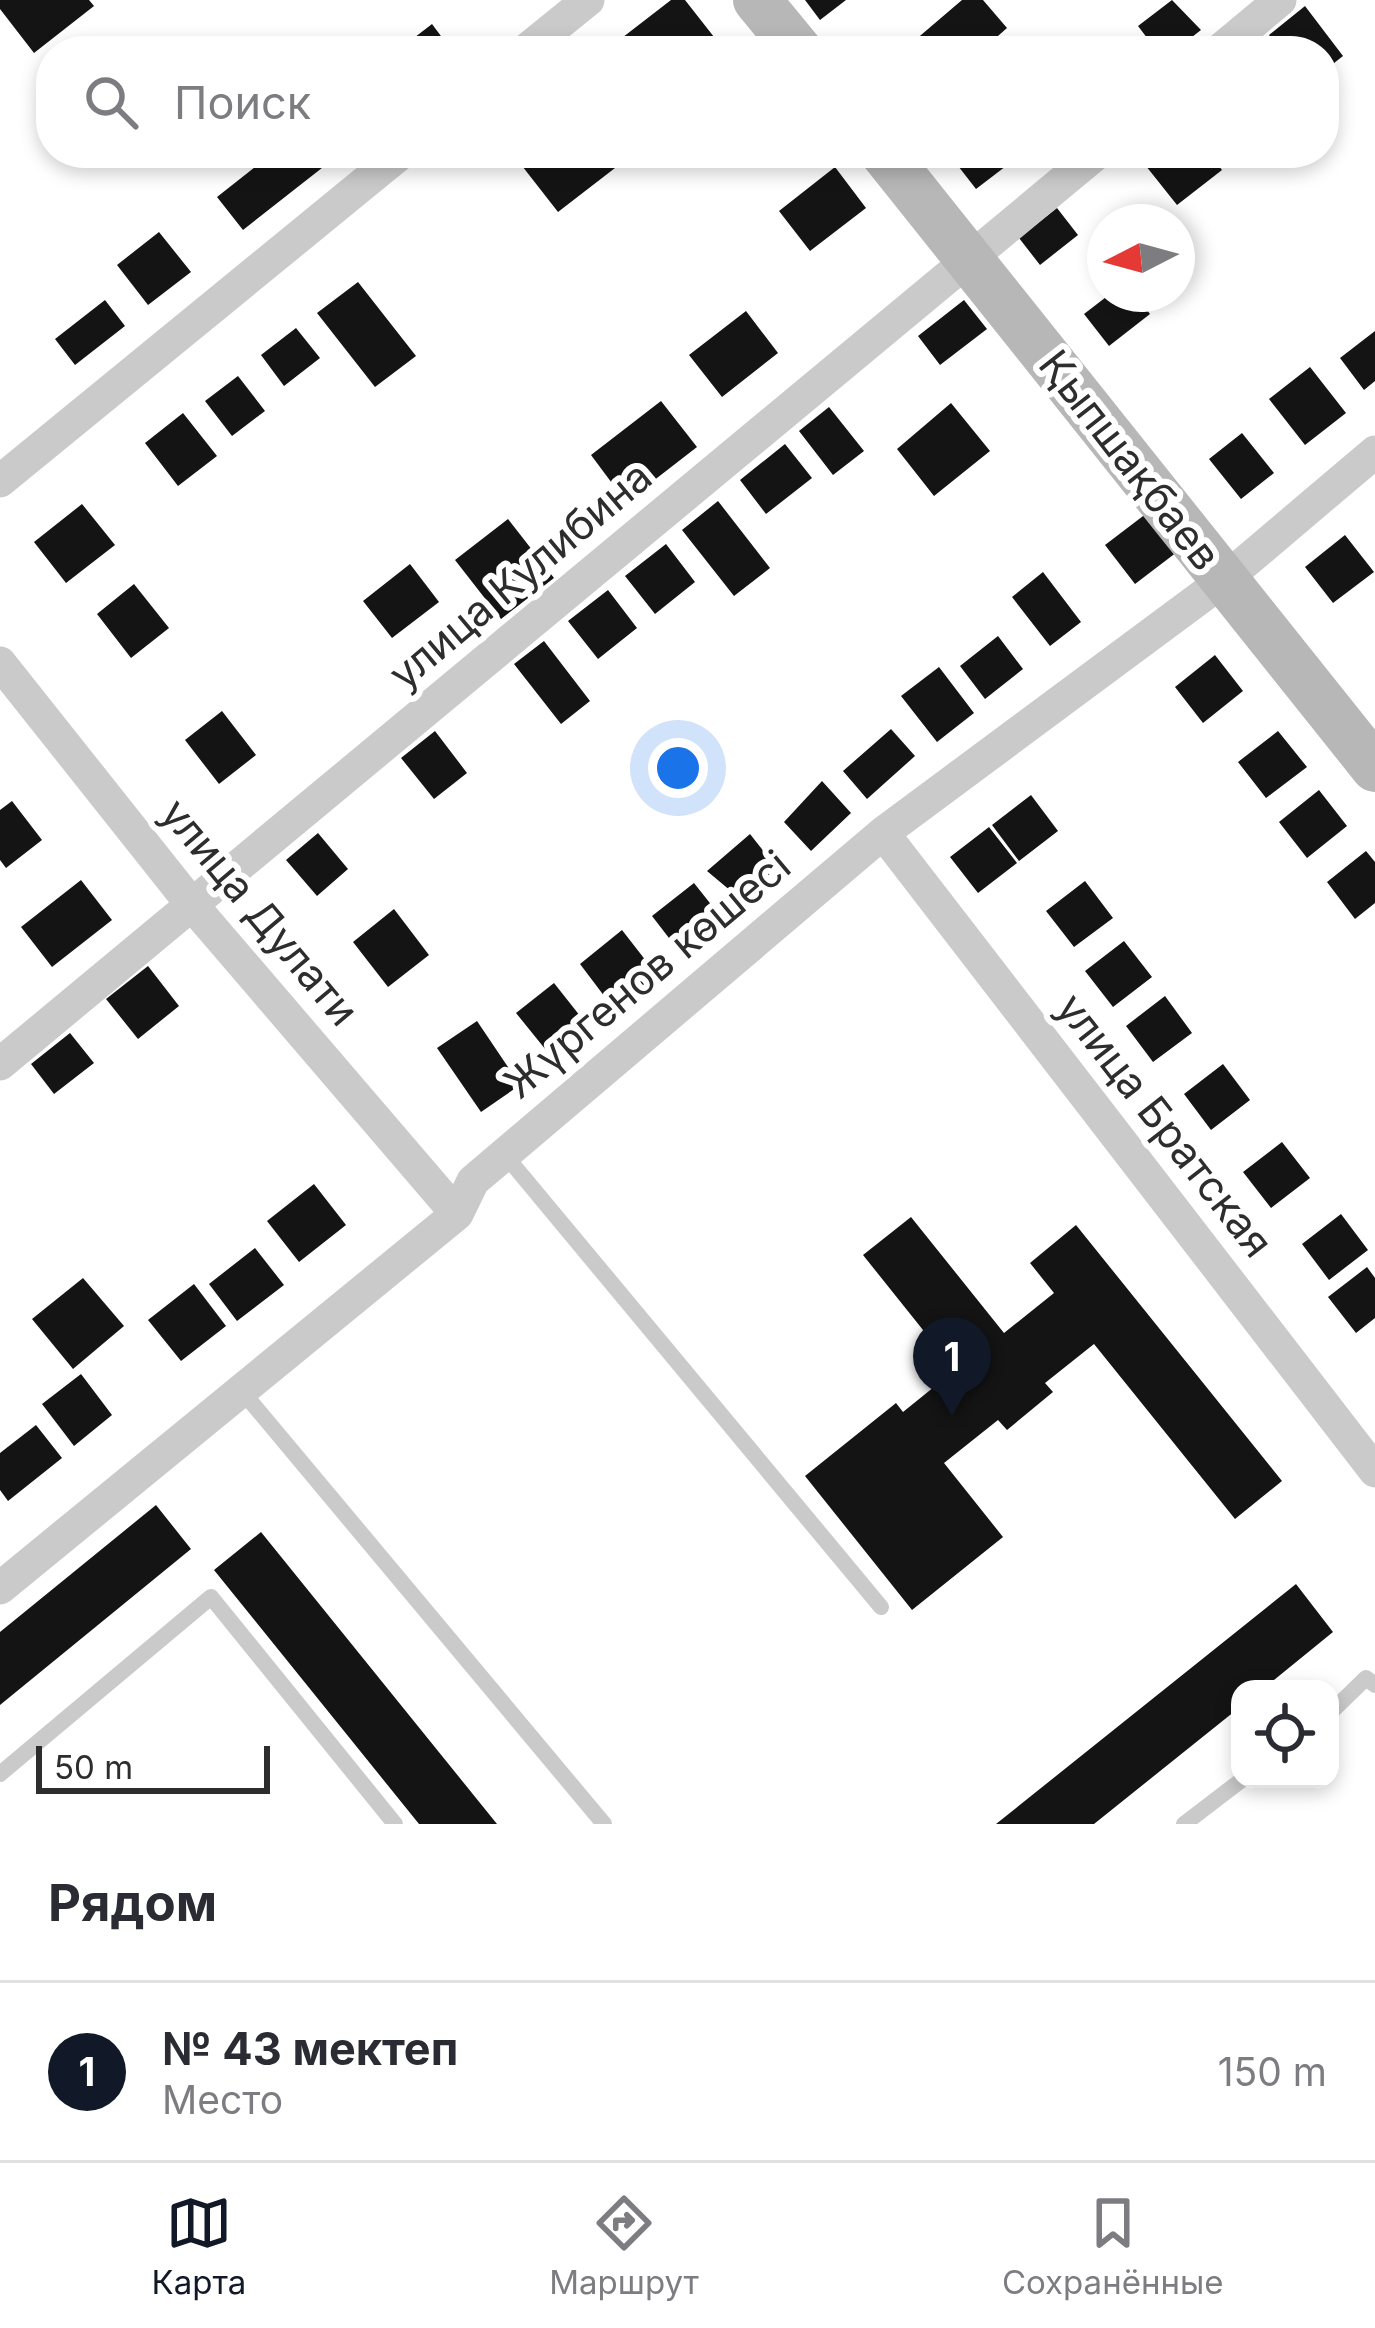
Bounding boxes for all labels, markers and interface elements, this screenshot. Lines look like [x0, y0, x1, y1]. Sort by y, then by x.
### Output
search box [36, 36, 1339, 168]
icon: search [78, 69, 144, 135]
text: Поиск [174, 75, 311, 130]
north arrow [1087, 204, 1195, 312]
street label: Қыпшақбаев [1029, 340, 1232, 580]
street label: улица Кулибина [378, 450, 661, 699]
your location [648, 738, 708, 798]
street label: улица Дулати [151, 788, 370, 1035]
street label: Жүргенов көшесі [493, 839, 800, 1108]
street label: улица Братская [1047, 983, 1284, 1267]
pin: 1 [913, 1317, 991, 1416]
map controls [1231, 1680, 1339, 1788]
button: locate [1231, 1680, 1339, 1788]
scale bar [36, 1740, 270, 1793]
text: 50 m [54, 1747, 133, 1787]
text: Рядом [48, 1872, 217, 1933]
text: № 43 мектеп [162, 2021, 458, 2076]
text: 1 [79, 2048, 95, 2095]
text: 150 m [1218, 2048, 1327, 2095]
text: Место [162, 2076, 283, 2123]
tab: Карта [151, 2190, 246, 2302]
tab: Маршрут [549, 2190, 699, 2302]
tab: Сохранённые [1002, 2190, 1223, 2302]

